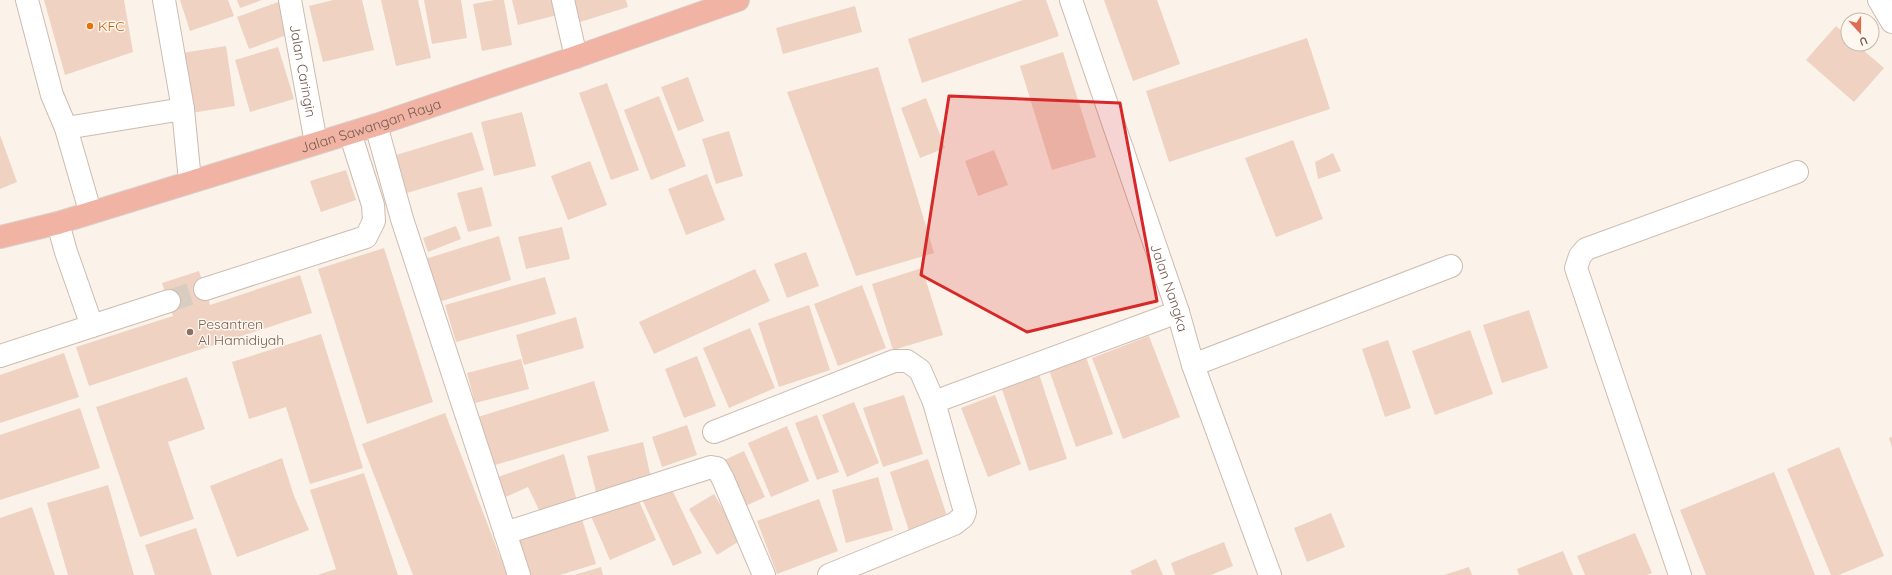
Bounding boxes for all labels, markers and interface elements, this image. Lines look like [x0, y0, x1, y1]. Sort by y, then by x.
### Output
north arrow [1840, 12, 1880, 52]
place label: KFC [98, 17, 124, 35]
marker: KFC [85, 21, 95, 31]
street label: Jalan Caringin [286, 23, 320, 119]
text: U [1857, 33, 1870, 49]
street label: Jalan Sawangan Raya [298, 95, 443, 157]
street label: Jalan Nangka [1146, 241, 1192, 334]
place label: Pesantren Al Hamidiyah [198, 315, 284, 349]
marker: Pesantren Al Hamidiyah [185, 327, 195, 337]

